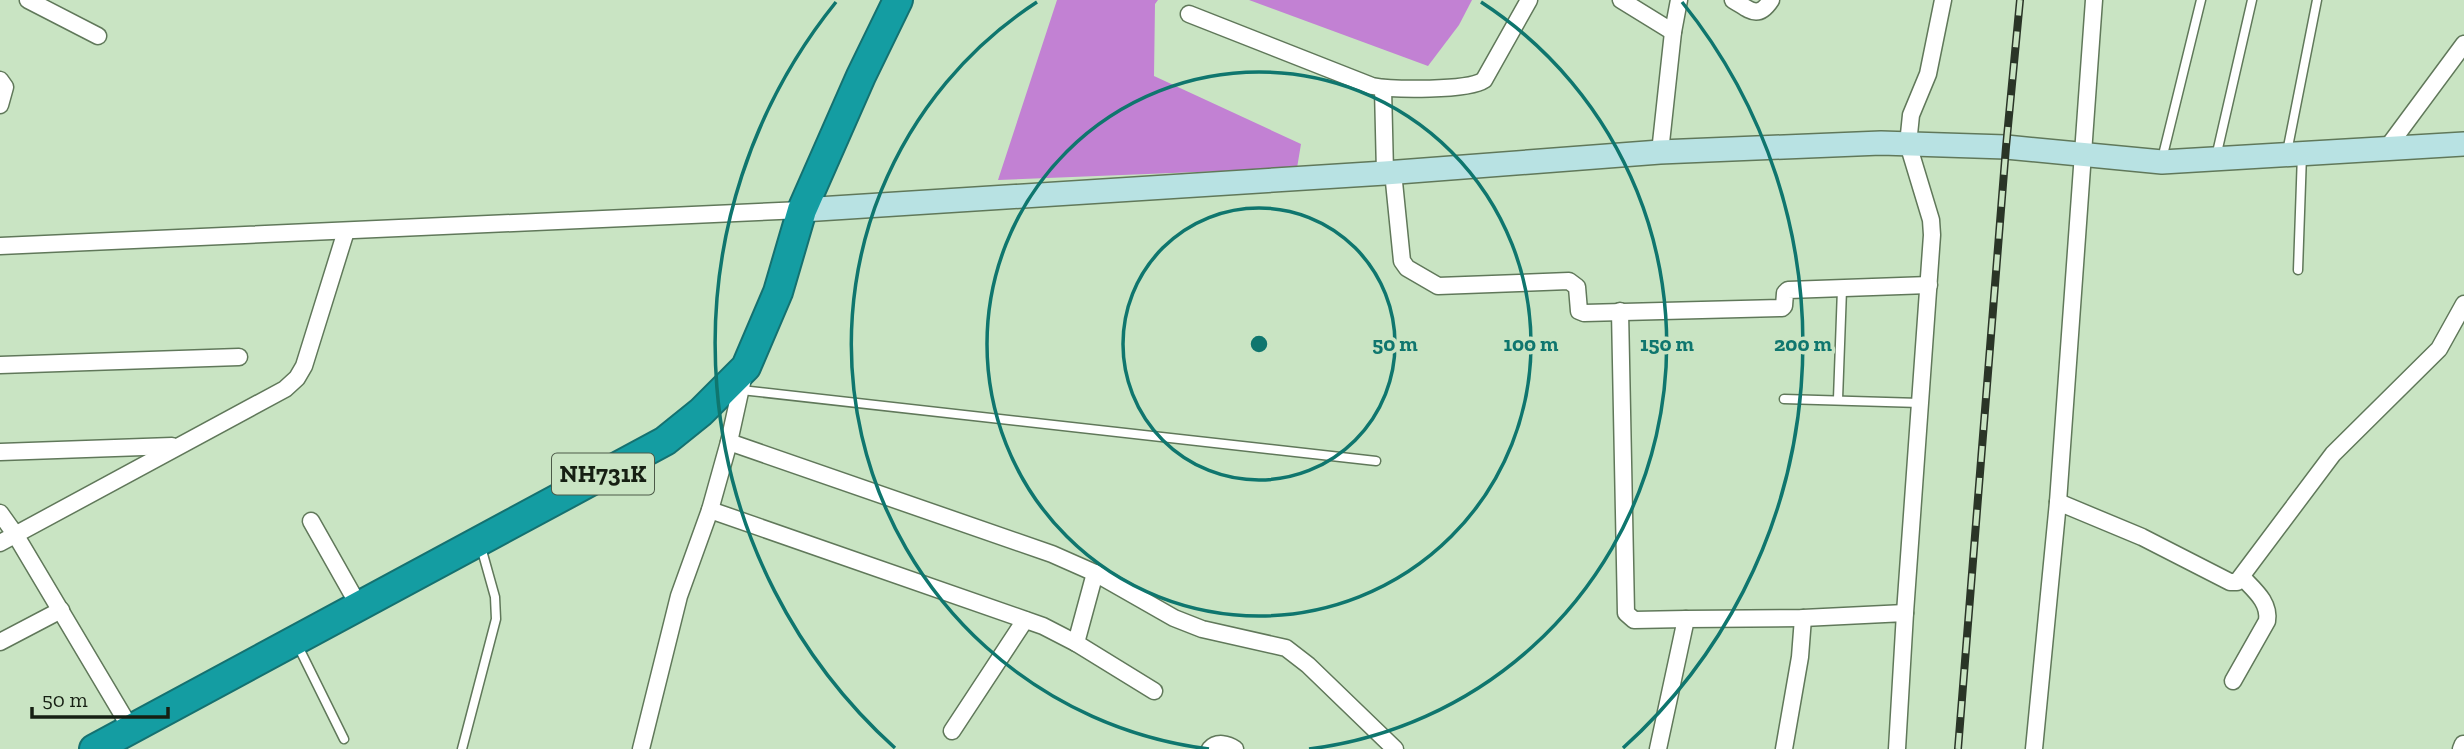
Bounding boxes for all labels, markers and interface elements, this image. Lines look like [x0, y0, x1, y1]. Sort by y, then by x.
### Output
text: 50 m [1372, 331, 1418, 356]
text: 100 m [1504, 331, 1559, 356]
text: 150 m [1640, 331, 1695, 356]
text: 200 m [1774, 331, 1832, 356]
centre of rings [1247, 332, 1271, 356]
road number: NH731K [552, 453, 654, 494]
scale bar [32, 676, 168, 720]
text: 50 m [42, 687, 88, 712]

